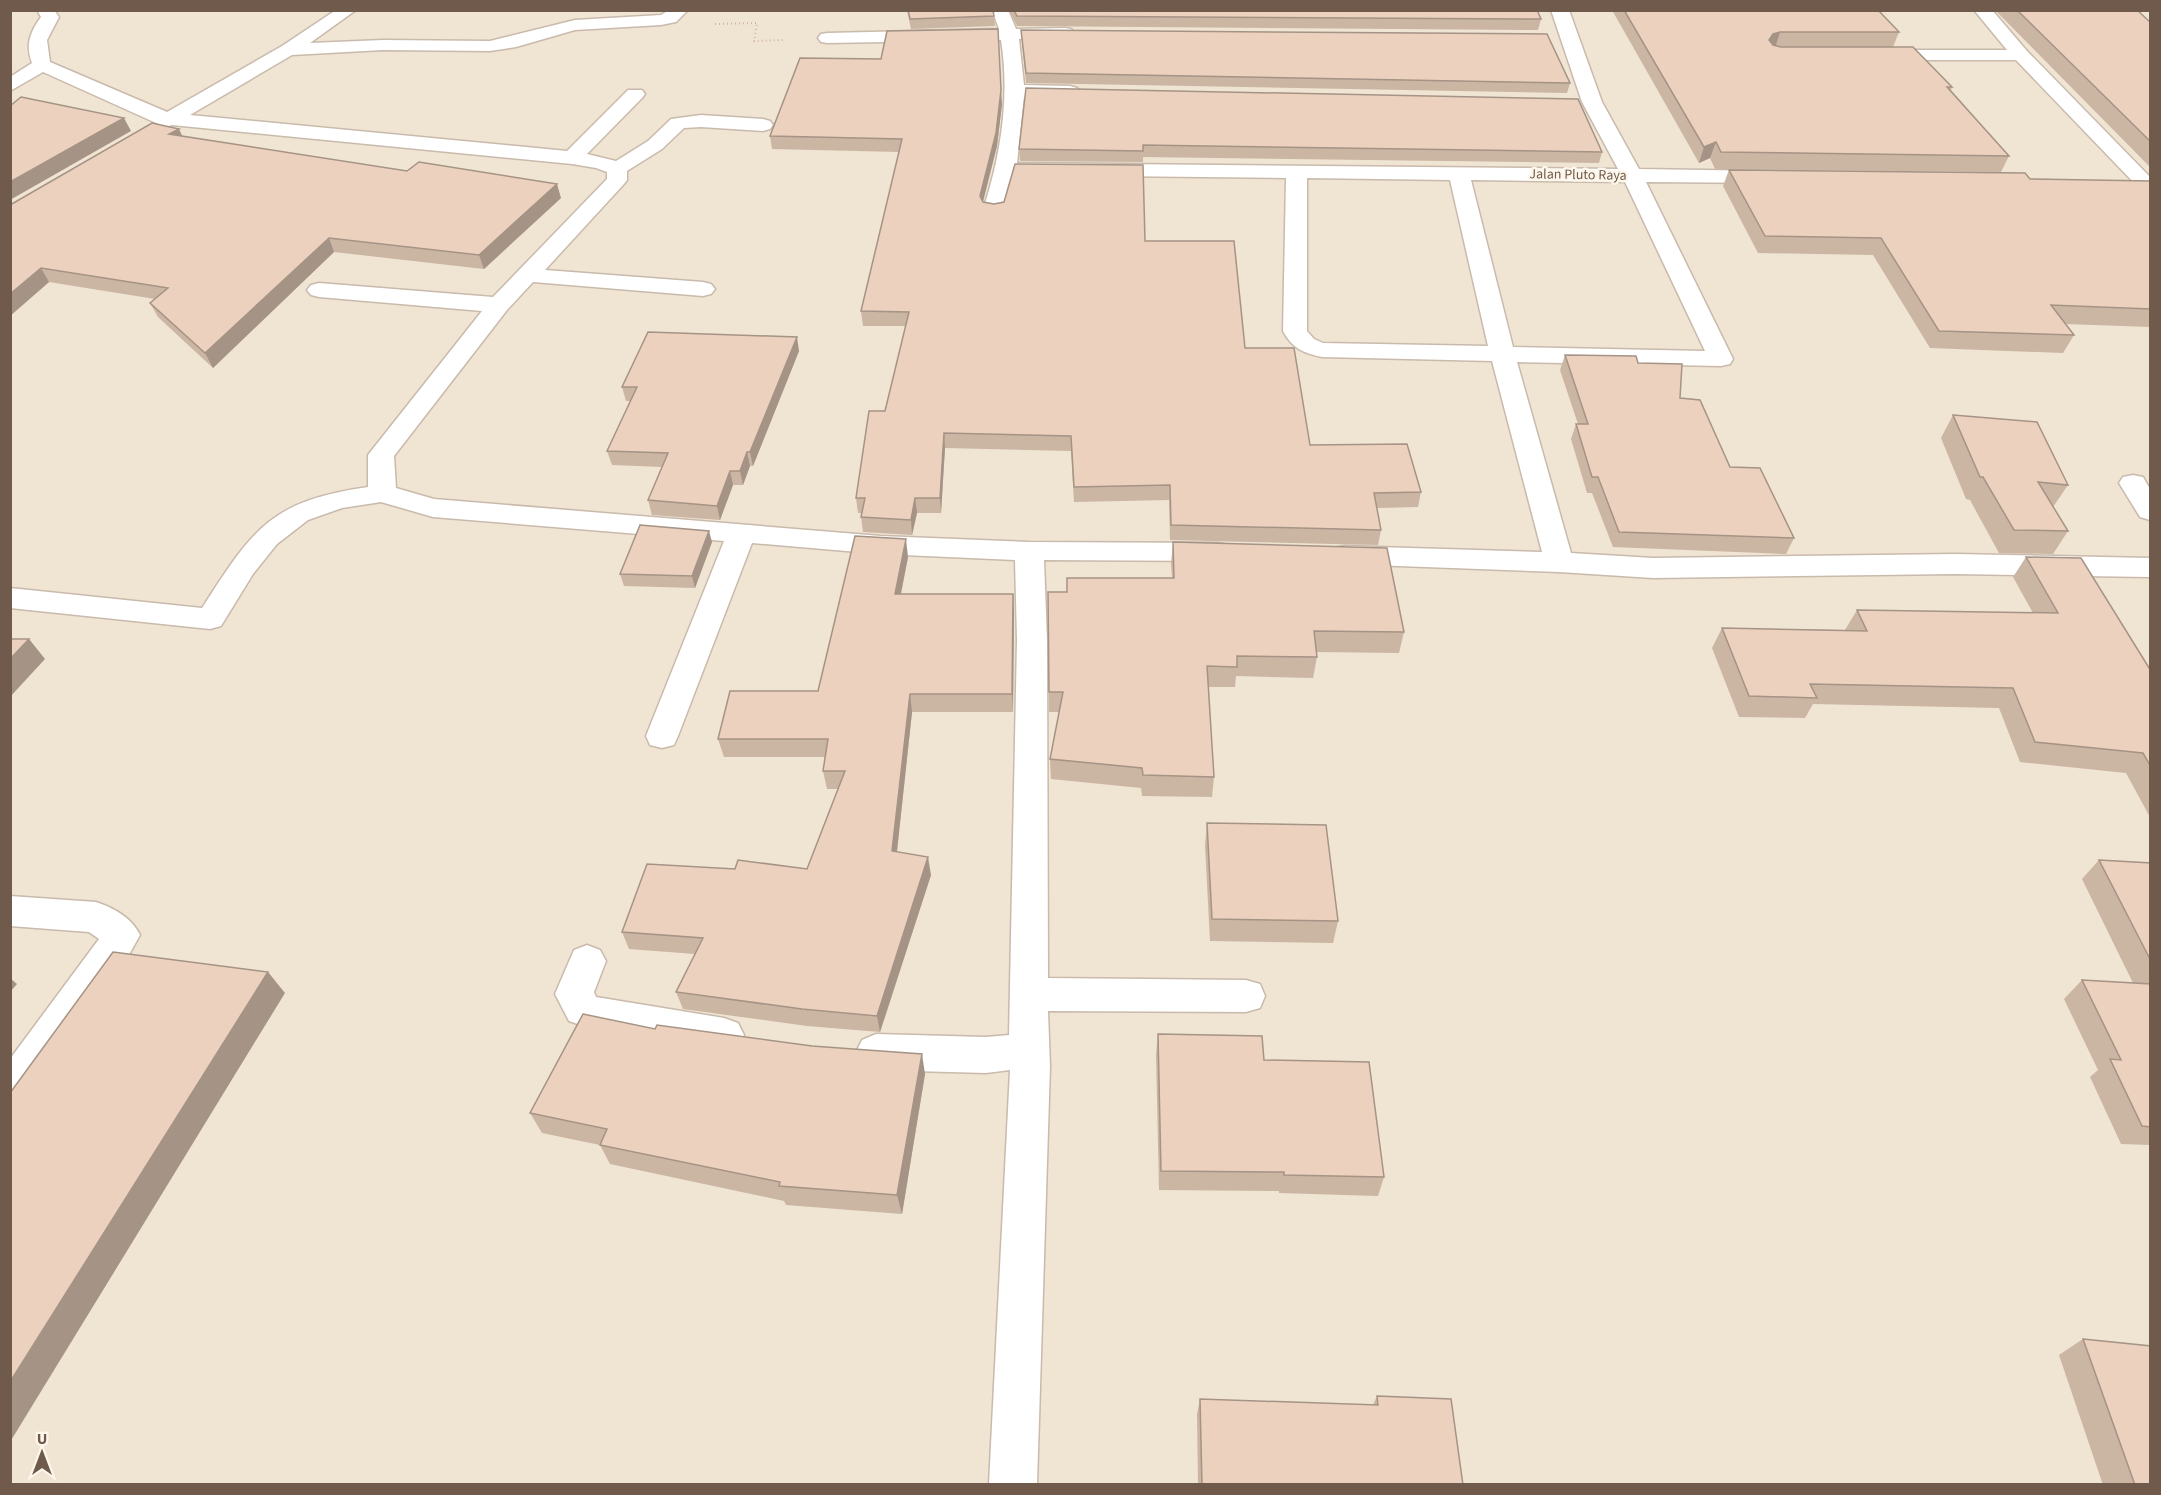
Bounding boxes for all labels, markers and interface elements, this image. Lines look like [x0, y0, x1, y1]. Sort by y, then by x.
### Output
street label: Jalan Pluto Raya [1529, 164, 1627, 186]
north arrow [12, 1423, 72, 1483]
text: U [37, 1428, 47, 1450]

